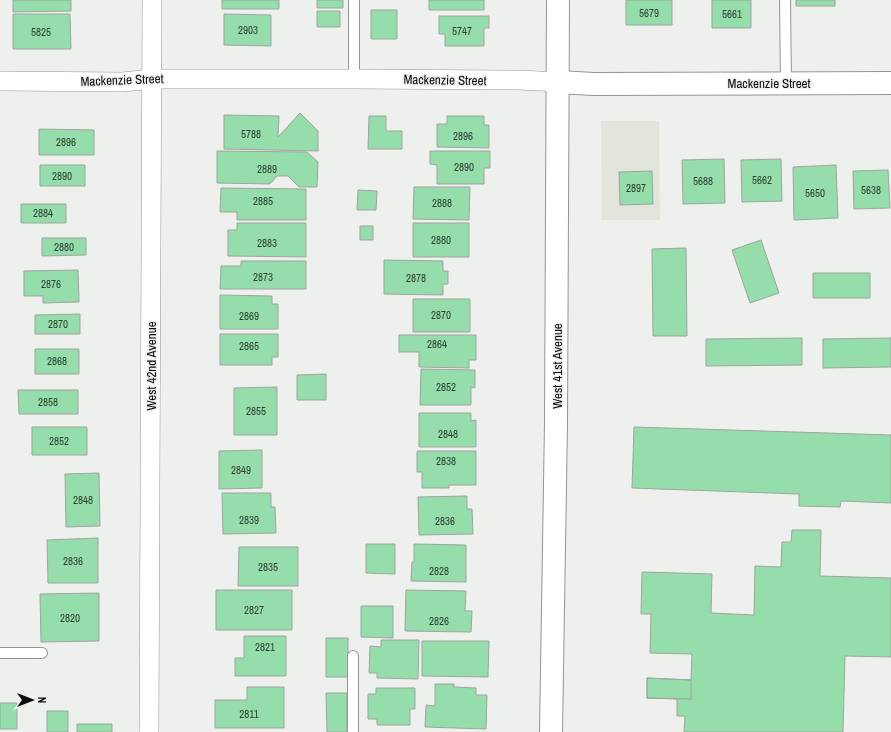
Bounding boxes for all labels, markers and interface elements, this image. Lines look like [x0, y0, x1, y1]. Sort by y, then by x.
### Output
house number: 5679 [639, 6, 659, 20]
house number: 5661 [722, 7, 742, 21]
house number: 2903 [238, 23, 258, 37]
house number: 5747 [452, 24, 472, 38]
house number: 5825 [31, 25, 51, 39]
street label: Mackenzie Street [80, 70, 164, 90]
street label: Mackenzie Street [403, 71, 487, 89]
street label: Mackenzie Street [728, 75, 811, 92]
house number: 5788 [241, 127, 261, 141]
house number: 2896 [453, 129, 473, 143]
house number: 2896 [56, 135, 76, 149]
house number: 2890 [454, 160, 474, 174]
house number: 2889 [257, 162, 277, 176]
house number: 2890 [52, 169, 72, 183]
house number: 5662 [752, 173, 772, 187]
house number: 5688 [693, 174, 713, 188]
house number: 2897 [626, 181, 646, 195]
house number: 5638 [861, 183, 881, 197]
house number: 5650 [805, 186, 825, 200]
house number: 2885 [253, 194, 273, 208]
house number: 2888 [432, 196, 452, 210]
house number: 2884 [33, 206, 53, 220]
house number: 2880 [431, 233, 451, 247]
house number: 2883 [257, 236, 277, 250]
house number: 2880 [54, 240, 74, 254]
house number: 2873 [253, 270, 273, 284]
house number: 2878 [406, 271, 426, 285]
house number: 2876 [41, 277, 61, 291]
house number: 2870 [431, 308, 451, 322]
house number: 2869 [239, 309, 259, 323]
house number: 2870 [48, 317, 68, 331]
street label: West 42nd Avenue [143, 321, 160, 411]
street label: West 41st Avenue [549, 323, 566, 409]
house number: 2864 [427, 337, 447, 351]
house number: 2865 [239, 339, 259, 353]
house number: 2868 [47, 354, 67, 368]
house number: 2852 [436, 380, 456, 394]
house number: 2858 [38, 395, 58, 409]
house number: 2855 [246, 404, 266, 418]
house number: 2848 [438, 427, 458, 441]
house number: 2852 [49, 434, 69, 448]
house number: 2838 [436, 454, 456, 468]
house number: 2849 [231, 463, 251, 477]
house number: 2848 [73, 493, 93, 507]
house number: 2839 [239, 513, 259, 527]
house number: 2836 [435, 514, 455, 528]
house number: 2836 [63, 554, 83, 568]
house number: 2835 [258, 560, 278, 574]
house number: 2828 [429, 564, 449, 578]
house number: 2827 [244, 603, 264, 617]
house number: 2820 [60, 611, 80, 625]
house number: 2826 [429, 614, 449, 628]
house number: 2821 [255, 640, 275, 654]
north arrow [12, 680, 52, 720]
text: N [35, 697, 49, 703]
house number: 2811 [239, 707, 259, 721]

